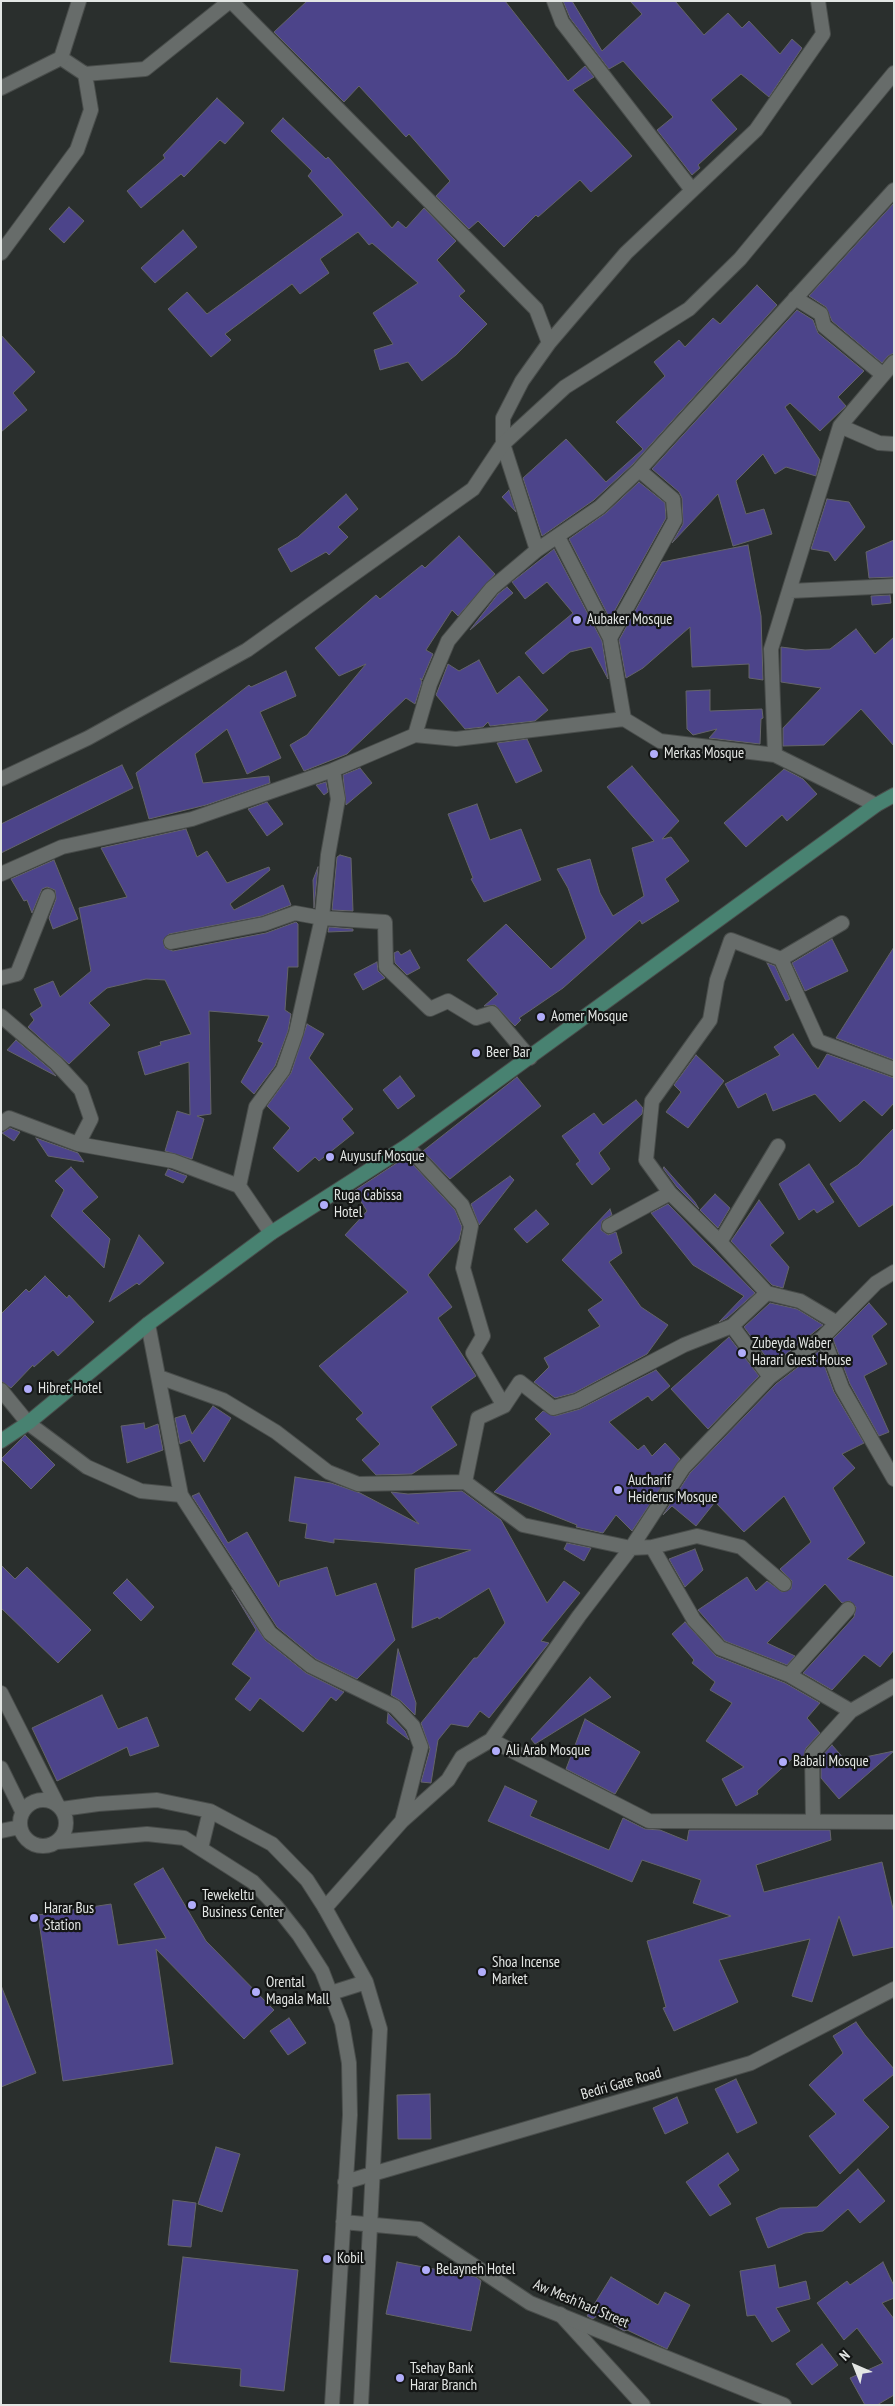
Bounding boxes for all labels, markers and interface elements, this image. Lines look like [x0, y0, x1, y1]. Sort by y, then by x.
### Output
place label: Aubaker Mosque [587, 611, 673, 629]
marker: Aubaker Mosque [571, 614, 583, 626]
place label: Merkas Mosque [664, 745, 744, 763]
marker: Merkas Mosque [648, 748, 660, 760]
place label: Aomer Mosque [551, 1008, 628, 1026]
marker: Aomer Mosque [535, 1011, 547, 1023]
place label: Beer Bar [486, 1044, 530, 1062]
marker: Beer Bar [470, 1047, 482, 1059]
place label: Auyusuf Mosque [340, 1148, 425, 1166]
marker: Auyusuf Mosque [324, 1151, 336, 1163]
place label: Ruga Cabissa Hotel [334, 1187, 402, 1222]
marker: Ruga Cabissa Hotel [318, 1199, 330, 1211]
place label: Zubeyda Waber Harari Guest House [752, 1335, 851, 1370]
marker: Zubeyda Waber Harari Guest House [736, 1347, 748, 1359]
place label: Hibret Hotel [38, 1380, 102, 1398]
marker: Hibret Hotel [22, 1383, 34, 1395]
place label: Aucharif Heiderus Mosque [628, 1472, 717, 1507]
marker: Aucharif Heiderus Mosque [612, 1484, 624, 1496]
place label: Ali Arab Mosque [506, 1742, 590, 1760]
marker: Ali Arab Mosque [490, 1745, 502, 1757]
place label: Babali Mosque [793, 1753, 869, 1771]
marker: Babali Mosque [777, 1756, 789, 1768]
place label: Tewekeltu Business Center [202, 1887, 284, 1922]
marker: Tewekeltu Business Center [186, 1899, 198, 1911]
place label: Harar Bus Station [44, 1900, 94, 1935]
marker: Harar Bus Station [28, 1912, 40, 1924]
place label: Shoa Incense Market [492, 1954, 560, 1989]
marker: Shoa Incense Market [476, 1966, 488, 1978]
place label: Orental Magala Mall [266, 1974, 329, 2009]
marker: Orental Magala Mall [250, 1986, 262, 1998]
street label: Bedri Gate Road [579, 2064, 663, 2104]
place label: Kobil [337, 2250, 364, 2268]
marker: Kobil [321, 2253, 333, 2265]
place label: Belayneh Hotel [436, 2261, 515, 2279]
marker: Belayneh Hotel [420, 2264, 432, 2276]
street label: Aw Mesh'had Street [530, 2276, 632, 2332]
north arrow [830, 2341, 880, 2391]
text: N [836, 2346, 854, 2364]
place label: Tsehay Bank Harar Branch [410, 2360, 477, 2395]
marker: Tsehay Bank Harar Branch [394, 2372, 406, 2384]

